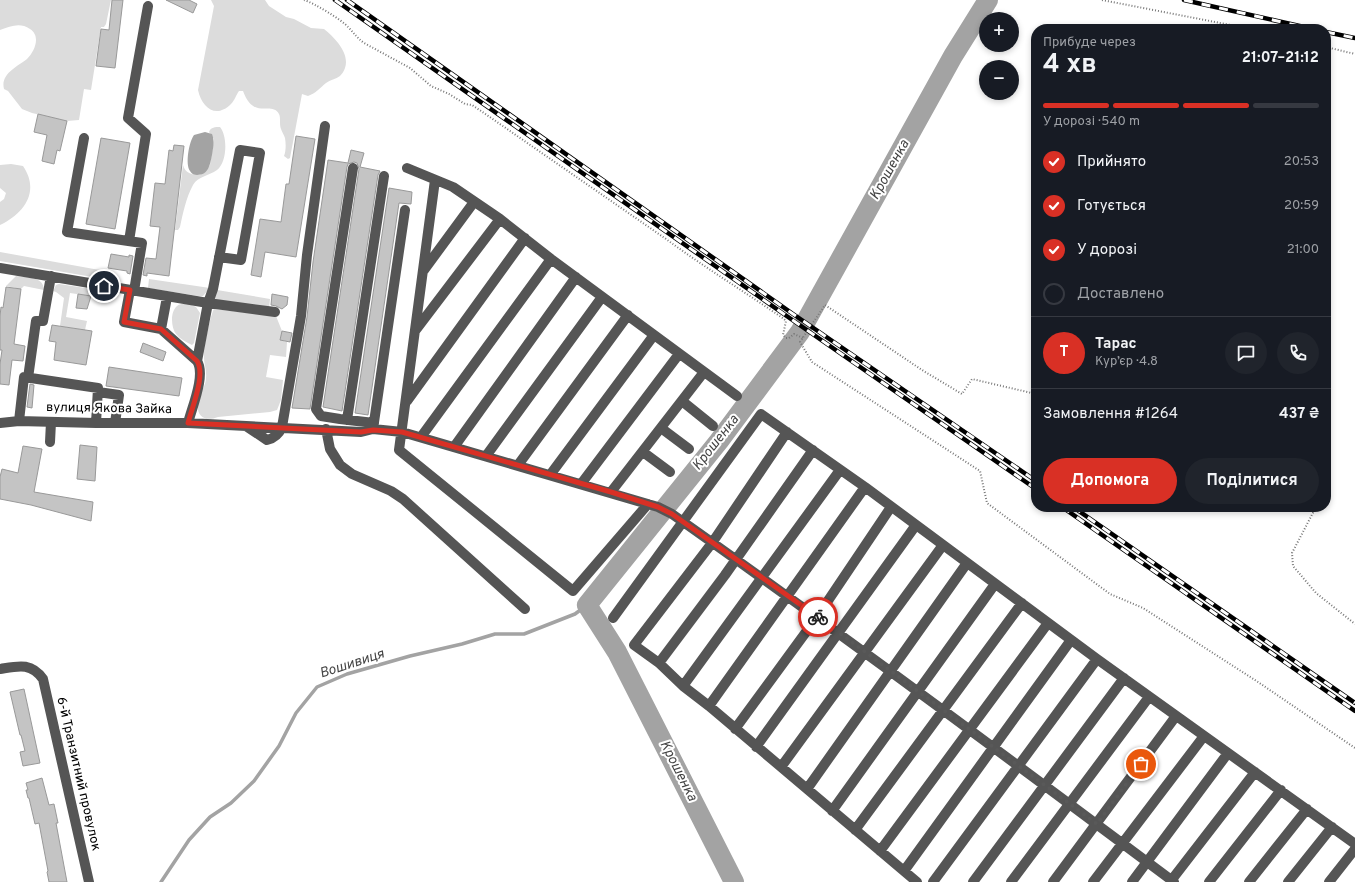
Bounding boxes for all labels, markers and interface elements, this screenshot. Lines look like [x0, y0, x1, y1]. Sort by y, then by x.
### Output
map controls [979, 12, 1019, 100]
button: + [979, 12, 1019, 52]
text: Прибуде через [1043, 35, 1136, 51]
text: 4 хв [1043, 49, 1097, 82]
text: 21:07–21:12 [1242, 49, 1319, 68]
button: − [979, 60, 1019, 100]
text: У дорозі · 540 m [1043, 114, 1140, 130]
water label: Крошенка [867, 136, 914, 203]
icon: check [1043, 151, 1065, 173]
text: Прийнято [1077, 153, 1146, 172]
text: 20:53 [1284, 154, 1319, 170]
icon: check [1043, 195, 1065, 217]
text: Готується [1077, 197, 1146, 216]
text: 20:59 [1284, 198, 1319, 214]
icon: check [1043, 239, 1065, 261]
text: У дорозі [1077, 241, 1137, 260]
text: 21:00 [1287, 242, 1319, 258]
pin [87, 269, 121, 303]
icon: home [93, 275, 115, 297]
text: Доставлено [1077, 285, 1164, 304]
button: chat [1225, 332, 1267, 374]
button: phone [1277, 332, 1319, 374]
text: Тарас [1095, 335, 1137, 354]
text: Т [1059, 343, 1069, 362]
text: Кур’єр · 4.8 [1095, 354, 1158, 370]
street label: вулиця Якова Зайка [46, 400, 172, 418]
text: Замовлення #1264 [1043, 405, 1178, 424]
text: 437 ₴ [1279, 405, 1319, 424]
water label: Крошенка [689, 411, 743, 474]
button: Допомога [1043, 458, 1177, 504]
button: Поділитися [1185, 458, 1319, 504]
courier [798, 597, 838, 637]
icon: bike [807, 606, 829, 628]
water label: Вошивиця [317, 645, 387, 682]
street label: 6-й Транзитний провулок [52, 695, 104, 853]
water label: Крошенка [655, 738, 701, 805]
pin [1124, 747, 1158, 781]
icon: bag [1130, 753, 1152, 775]

